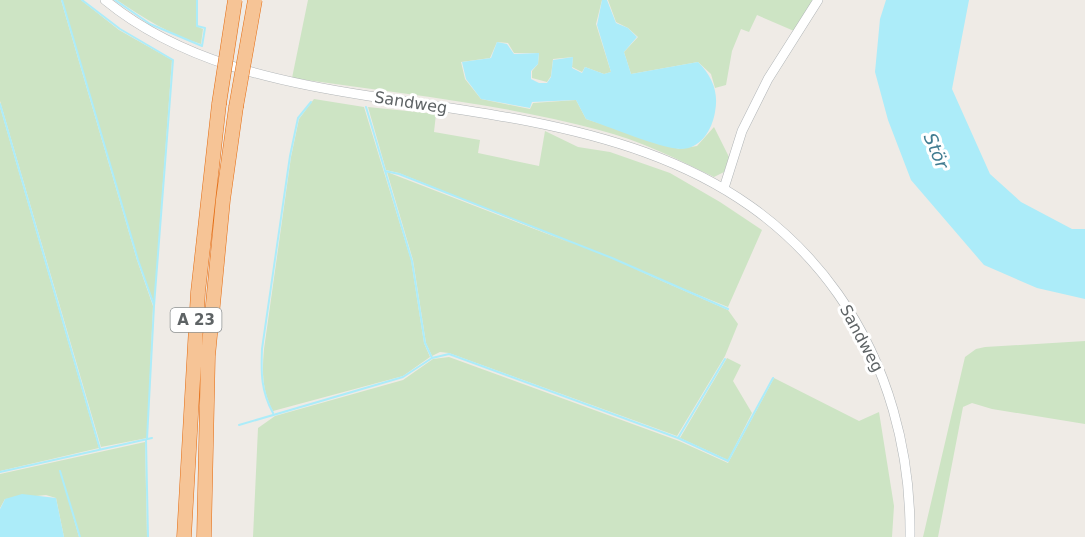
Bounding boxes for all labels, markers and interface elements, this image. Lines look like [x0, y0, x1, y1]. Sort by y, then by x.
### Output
street label: Sandweg [373, 87, 449, 118]
water label: Stör [920, 130, 954, 173]
street label: Sandweg [836, 301, 887, 375]
road number: A 23 [170, 308, 222, 332]

